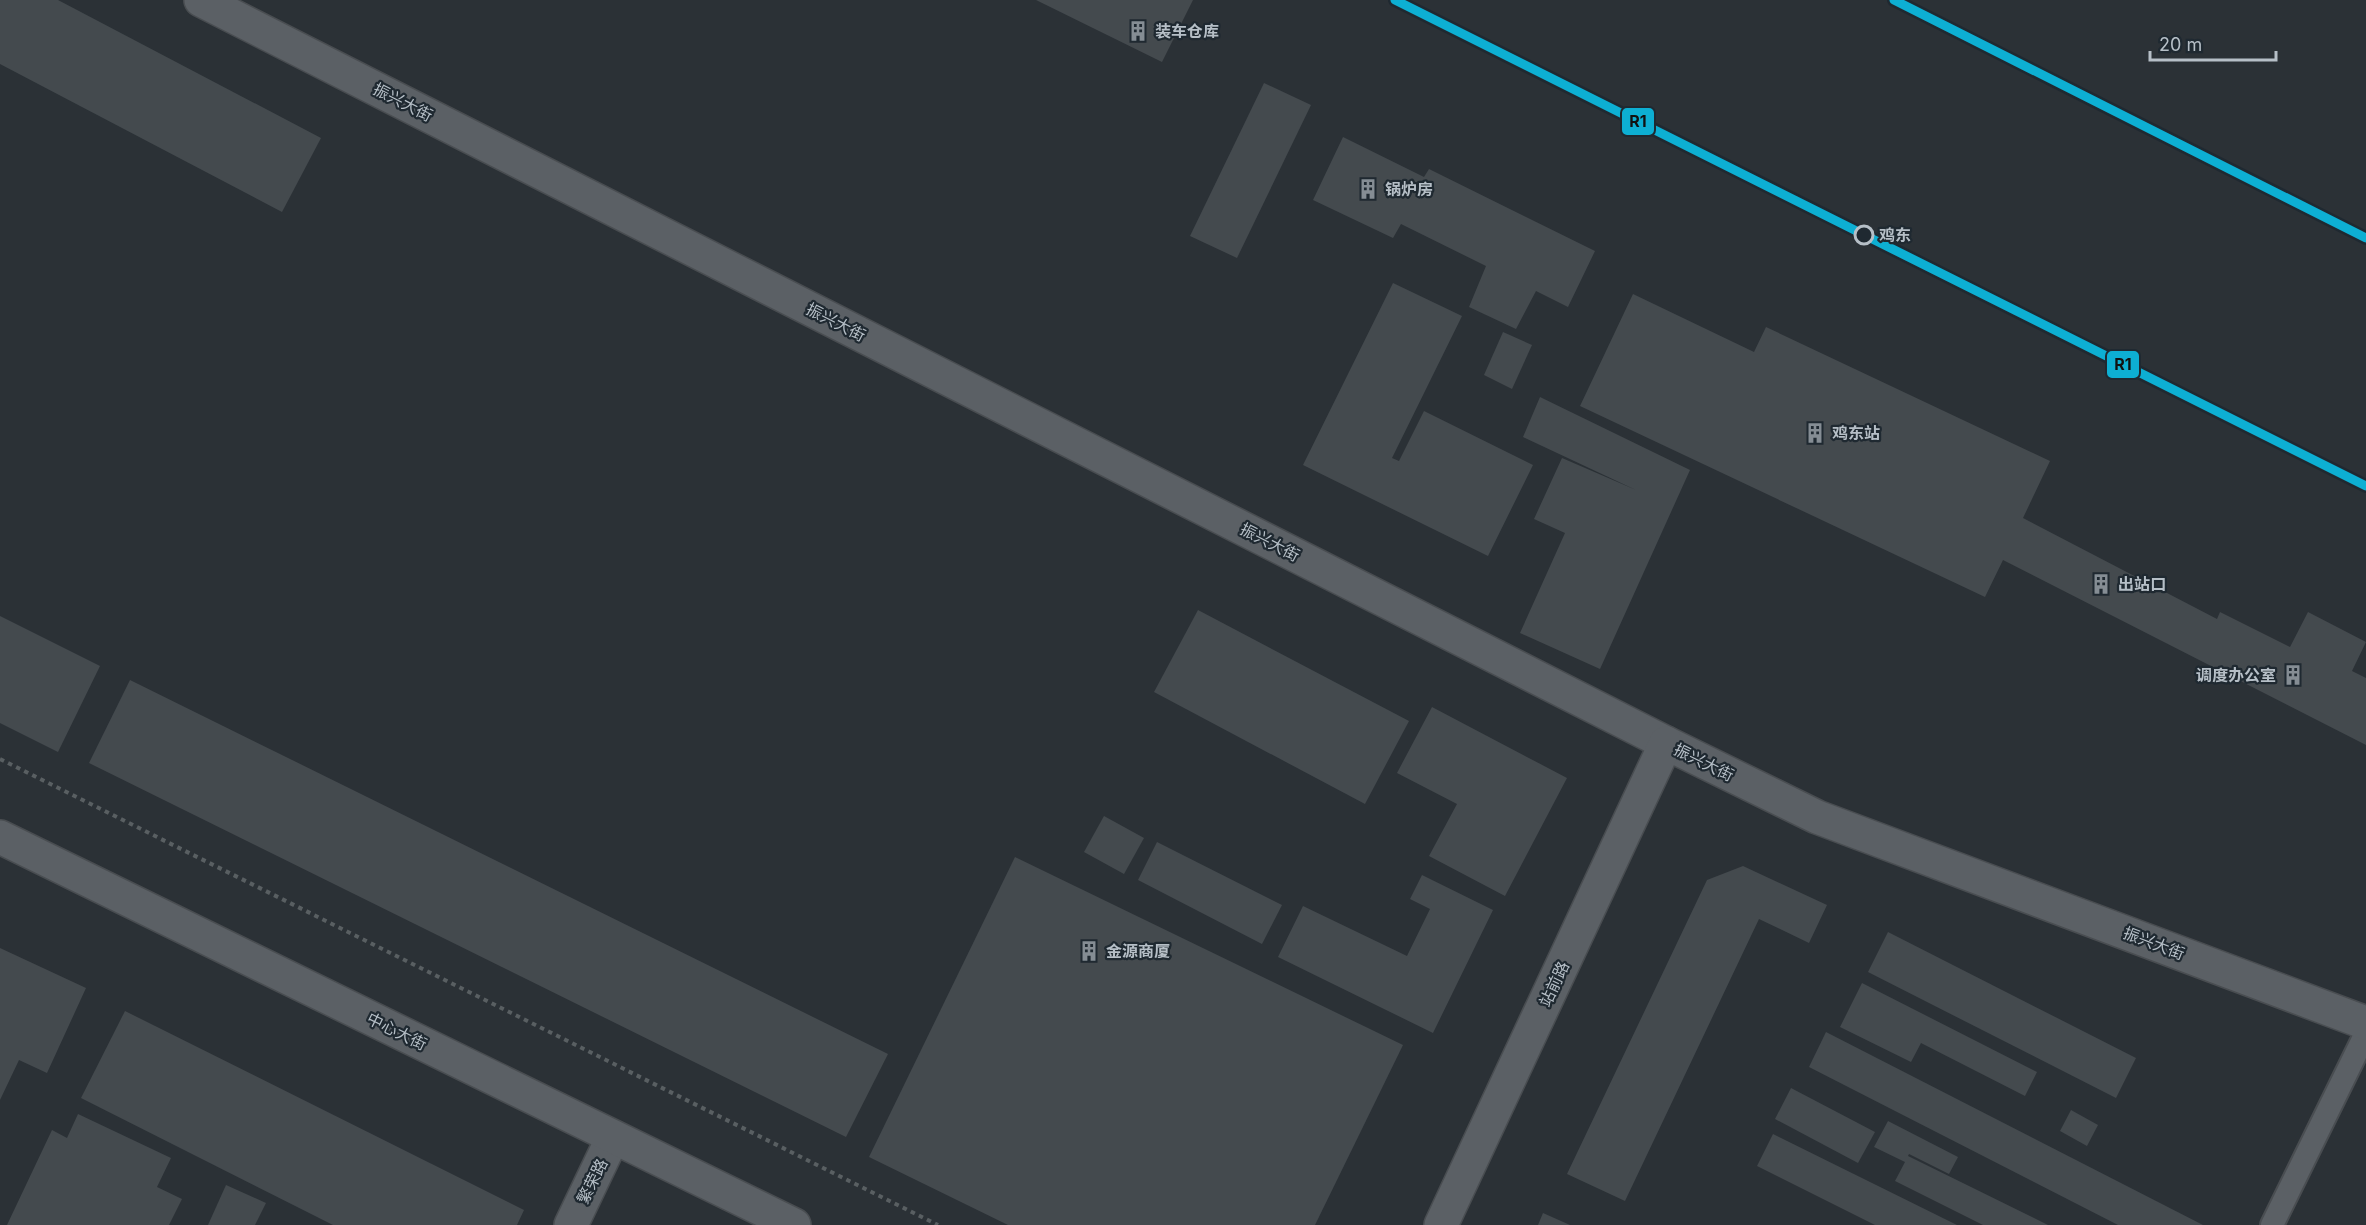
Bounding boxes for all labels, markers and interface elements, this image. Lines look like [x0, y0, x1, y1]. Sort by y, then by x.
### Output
building icon: 装车仓库 [1126, 19, 1150, 43]
place label: 装车仓库 [1155, 21, 1219, 41]
scale bar [2150, 24, 2276, 62]
text: 20 m [2159, 34, 2202, 55]
street label: 振兴大街 [370, 79, 436, 125]
line badge: R1 [1621, 107, 1655, 136]
text: R1 [1629, 111, 1647, 131]
building icon: 锅炉房 [1356, 177, 1380, 201]
place label: 锅炉房 [1385, 179, 1433, 199]
marker: 鸡东 [1854, 225, 1874, 245]
place label: 鸡东 [1879, 225, 1911, 245]
street label: 振兴大街 [803, 299, 869, 345]
line badge: R1 [2106, 350, 2140, 379]
text: R1 [2114, 354, 2132, 374]
building icon: 鸡东站 [1803, 421, 1827, 445]
place label: 鸡东站 [1832, 423, 1880, 443]
street label: 振兴大街 [1237, 519, 1303, 565]
building icon: 出站口 [2089, 572, 2113, 596]
place label: 出站口 [2118, 574, 2166, 594]
building icon: 调度办公室 [2281, 663, 2305, 687]
place label: 调度办公室 [2196, 665, 2276, 685]
street label: 振兴大街 [1671, 739, 1737, 785]
street label: 振兴大街 [2121, 922, 2187, 964]
building icon: 金源商厦 [1077, 939, 1101, 963]
place label: 金源商厦 [1106, 941, 1170, 961]
street label: 站前路 [1535, 958, 1573, 1010]
street label: 中心大街 [364, 1008, 430, 1054]
street label: 繁荣路 [572, 1155, 612, 1207]

